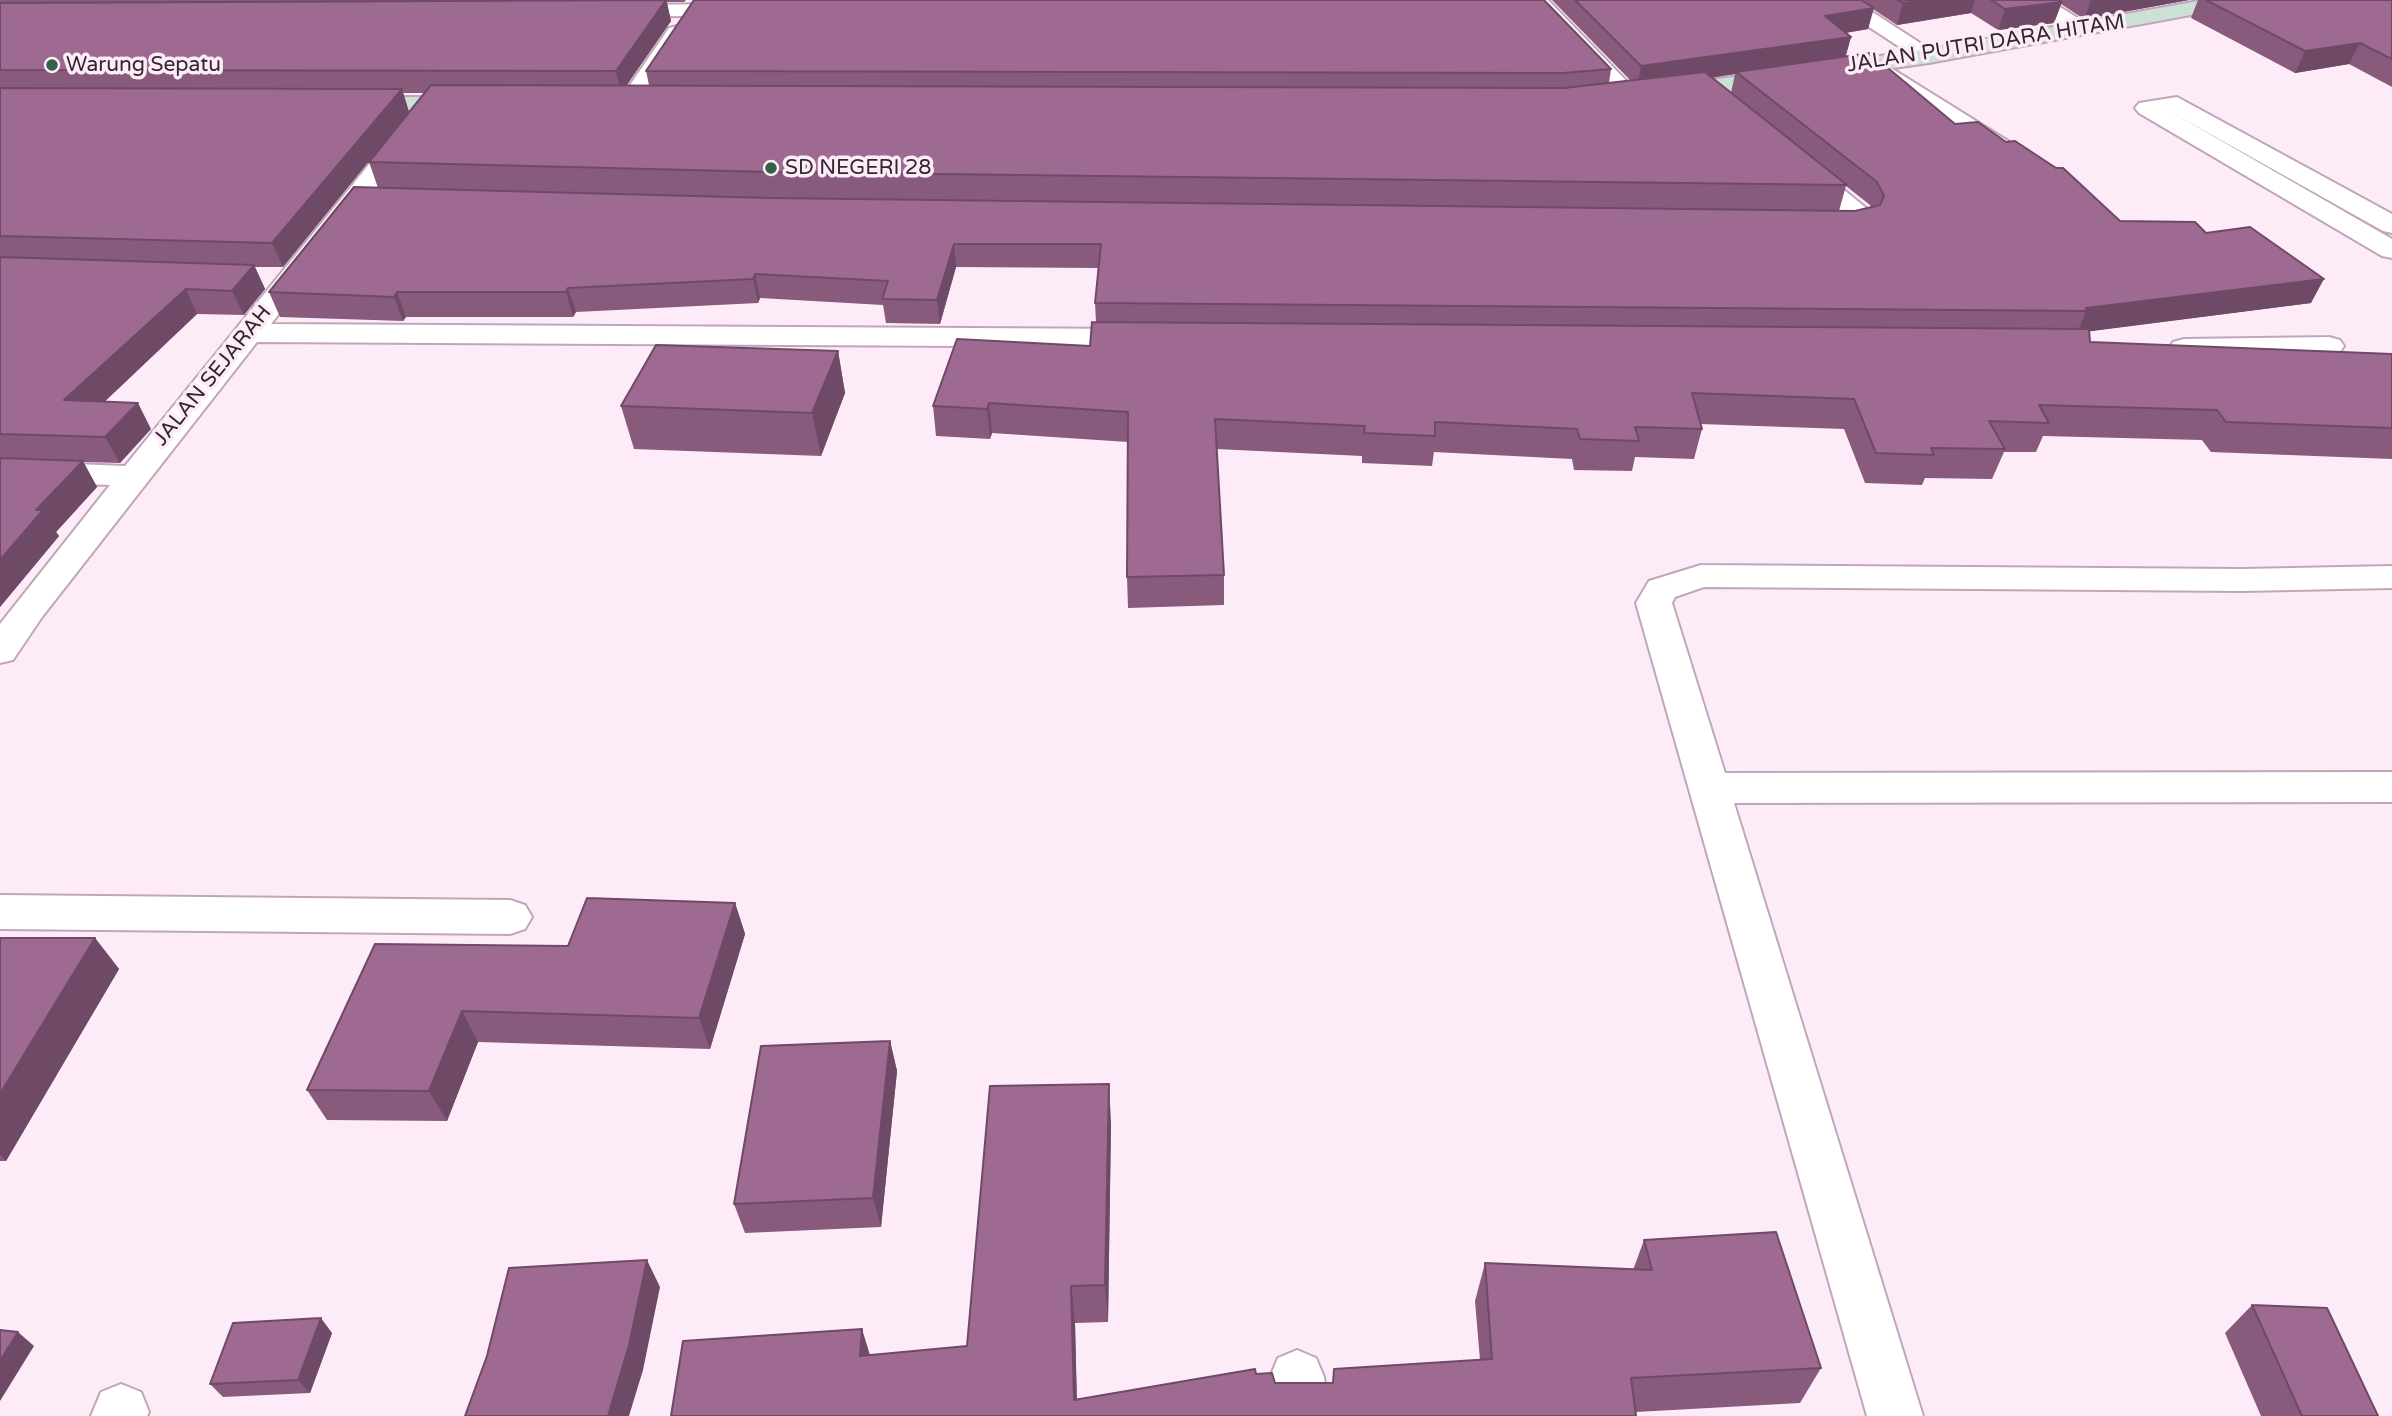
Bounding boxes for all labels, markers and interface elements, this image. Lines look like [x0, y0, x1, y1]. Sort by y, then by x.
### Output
street label: JALAN PUTRI DARA HITAM [1845, 10, 2127, 78]
place label: Warung Sepatu [66, 52, 221, 78]
marker: Warung Sepatu [44, 57, 60, 73]
place label: SD NEGERI 28 [785, 155, 931, 181]
marker: SD NEGERI 28 [763, 160, 779, 176]
street label: JALAN SEJARAH [149, 301, 277, 451]

